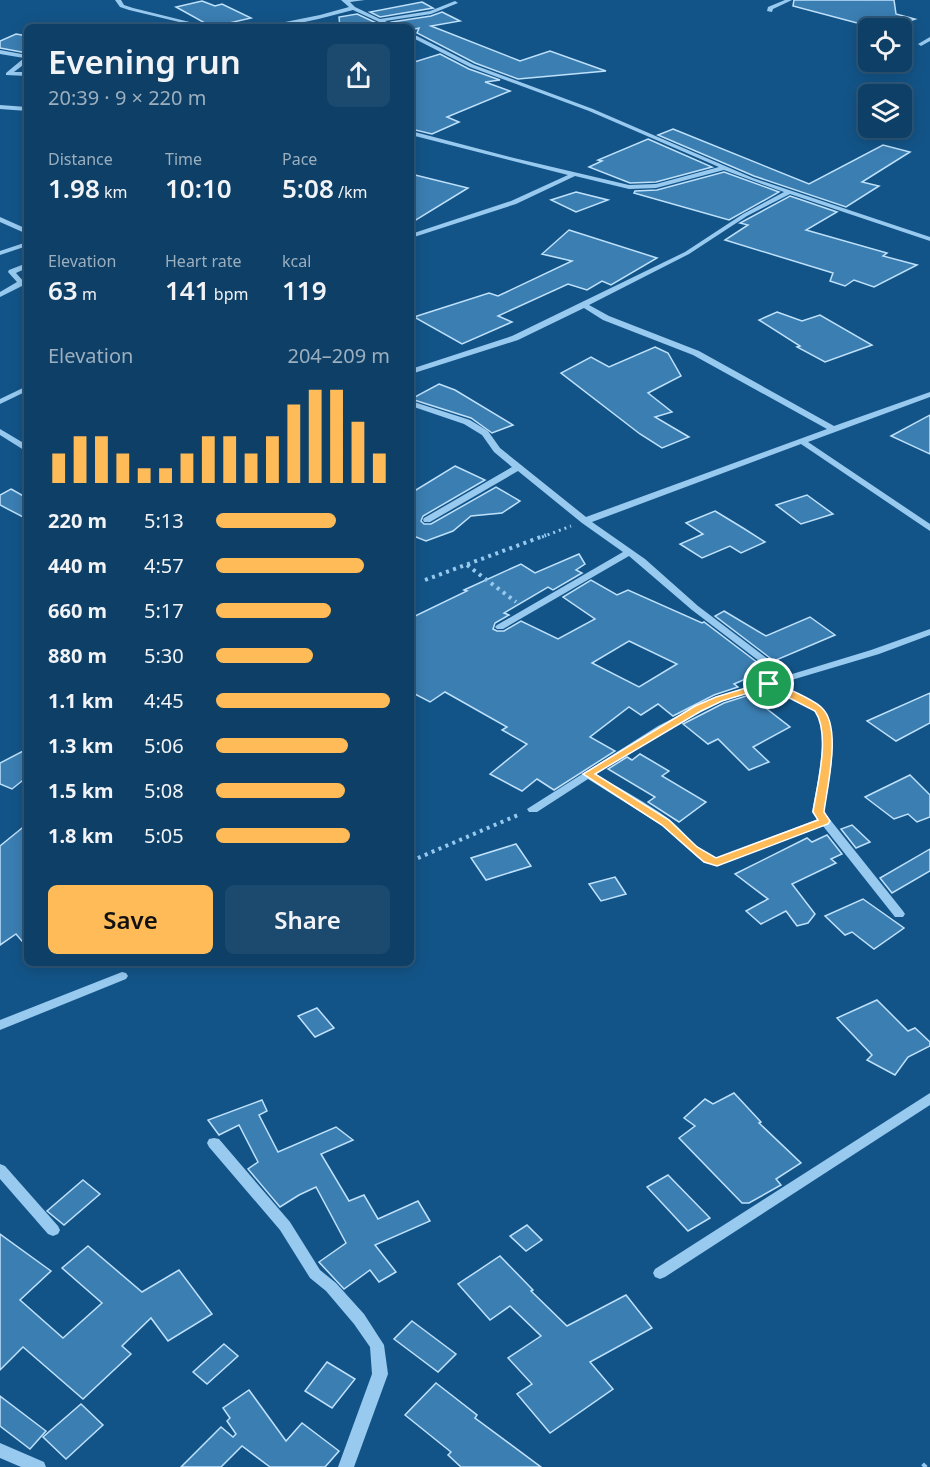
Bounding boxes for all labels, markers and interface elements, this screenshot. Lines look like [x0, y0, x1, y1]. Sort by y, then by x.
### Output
map controls [858, 18, 912, 138]
button: locate [858, 18, 912, 72]
text: Evening run [48, 39, 241, 84]
button: share [327, 44, 390, 107]
text: 20:39 · 9 × 220 m [48, 84, 206, 111]
button: layers [858, 84, 912, 138]
text: Distance [48, 148, 113, 170]
text: Time [165, 148, 202, 170]
text: Pace [282, 148, 317, 170]
text: 1.98 [48, 170, 100, 206]
text: 10:10 [165, 170, 232, 206]
text: 5:08 [282, 170, 334, 206]
text: km [100, 181, 127, 203]
text: /km [334, 181, 367, 203]
text: Elevation [48, 250, 116, 272]
text: Heart rate [165, 250, 241, 272]
text: kcal [282, 250, 311, 272]
text: 63 [48, 272, 78, 308]
text: 141 [165, 272, 210, 308]
text: 119 [282, 272, 327, 308]
text: m [78, 283, 97, 305]
text: bpm [210, 283, 248, 305]
text: Elevation [48, 342, 133, 369]
text: 204–209 m [287, 342, 390, 369]
text: 220 m [48, 507, 107, 534]
text: 5:13 [144, 507, 184, 534]
text: 440 m [48, 552, 107, 579]
text: 4:57 [144, 552, 184, 579]
text: 660 m [48, 597, 107, 624]
text: 5:17 [144, 597, 184, 624]
text: 880 m [48, 642, 107, 669]
text: 5:30 [144, 642, 184, 669]
pin [743, 658, 794, 709]
icon: arrive [752, 667, 785, 700]
text: 1.1 km [48, 687, 114, 714]
text: 4:45 [144, 687, 184, 714]
text: 1.3 km [48, 732, 114, 759]
text: 5:06 [144, 732, 184, 759]
text: 1.5 km [48, 777, 114, 804]
text: 5:08 [144, 777, 184, 804]
text: 1.8 km [48, 822, 114, 849]
text: 5:05 [144, 822, 184, 849]
button: Save [48, 885, 213, 954]
button: Share [225, 885, 390, 954]

